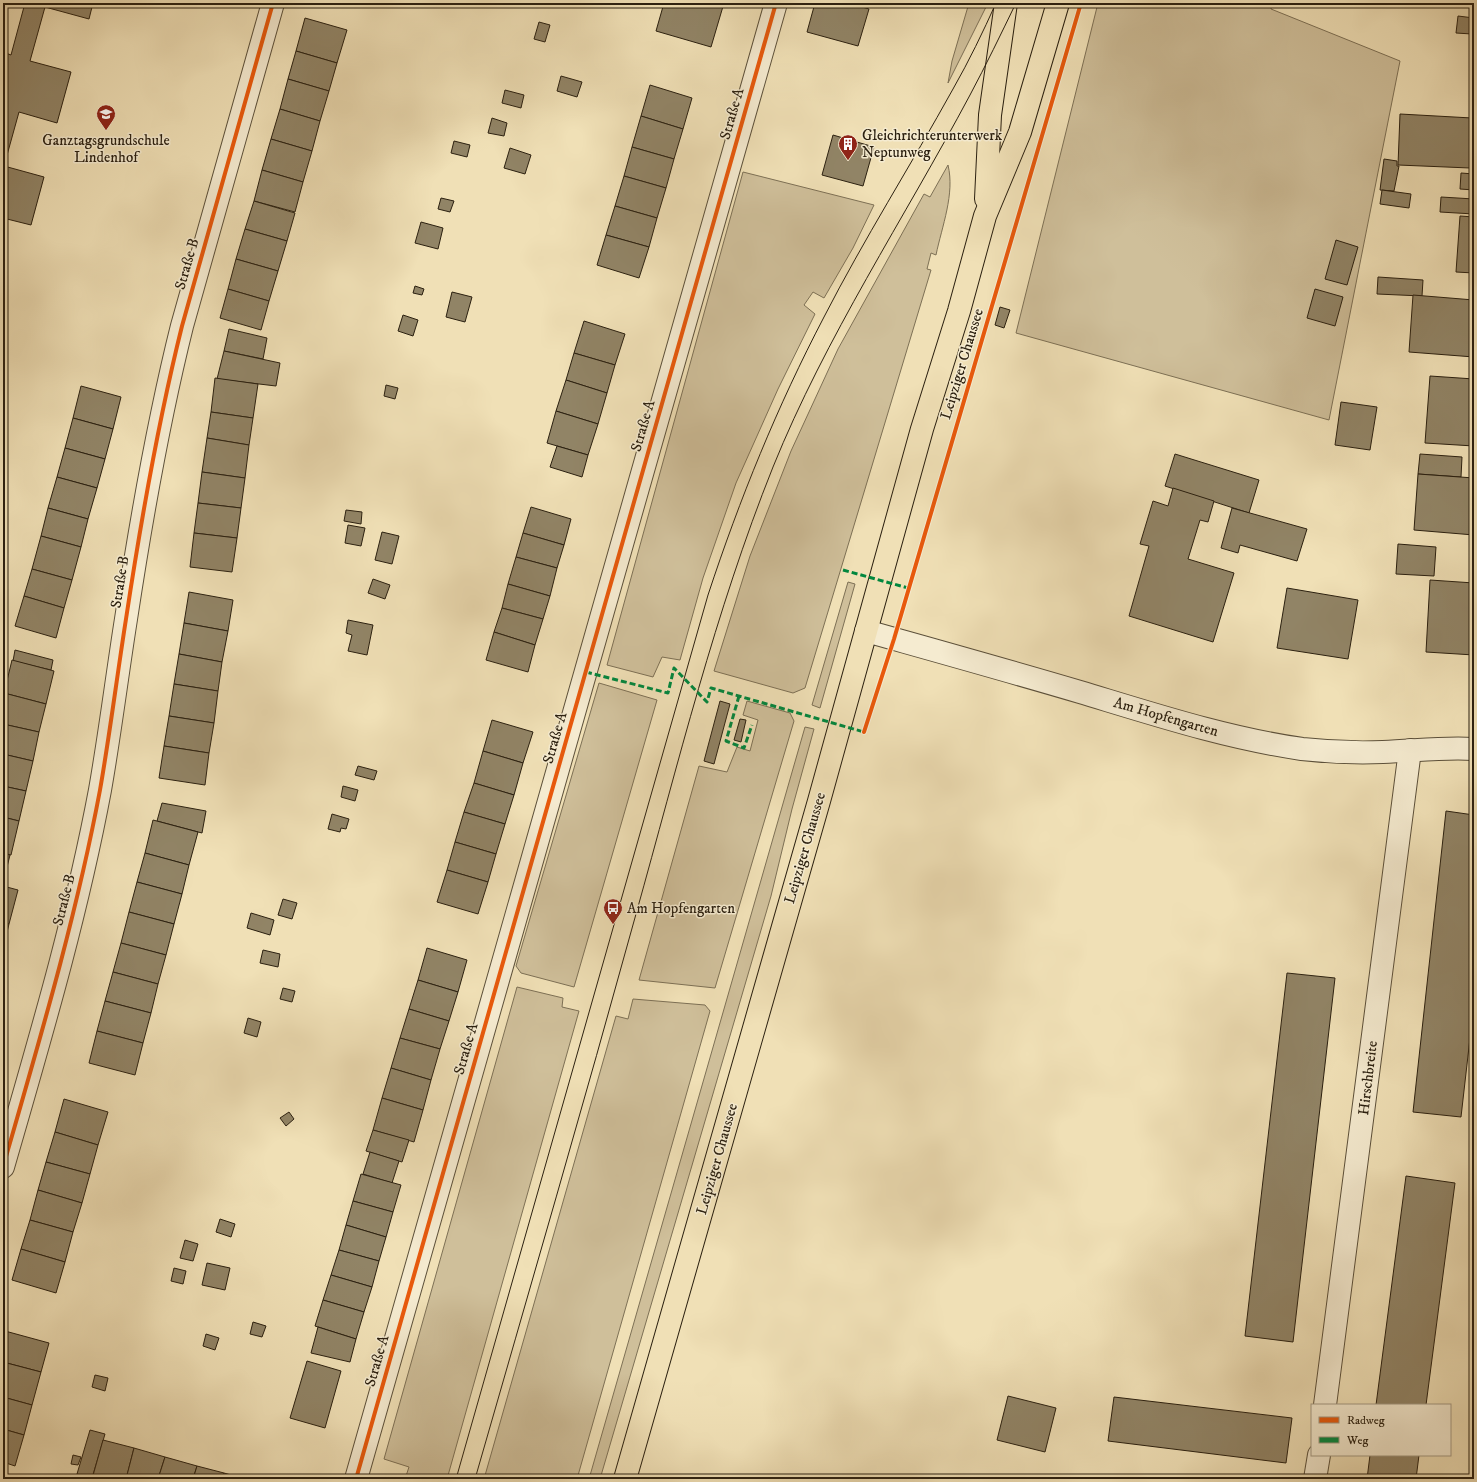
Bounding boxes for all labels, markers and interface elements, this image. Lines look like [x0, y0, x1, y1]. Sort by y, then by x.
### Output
street label: Straße A [716, 86, 749, 142]
school or university icon: Ganztagsgrundschule Lindenhof [95, 103, 117, 131]
place label: Gleichrichterunterwerk Neptunweg [862, 126, 1003, 162]
place label: Ganztagsgrundschule Lindenhof [42, 131, 170, 167]
building icon: Gleichrichterunterwerk Neptunweg [837, 133, 859, 161]
street label: Straße B [171, 236, 203, 292]
street label: Leipziger Chaussee [936, 306, 988, 422]
street label: Straße A [627, 398, 660, 454]
street label: Straße B [107, 555, 133, 609]
street label: Am Hopfengarten [1111, 693, 1221, 741]
street label: Straße A [539, 710, 572, 766]
street label: Leipziger Chaussee [780, 790, 830, 906]
street label: Straße B [48, 872, 80, 928]
bus stop icon: Am Hopfengarten [602, 897, 624, 925]
place label: Am Hopfengarten [627, 899, 735, 918]
street label: Straße A [450, 1021, 483, 1077]
street label: Hirschbreite [1354, 1040, 1382, 1116]
street label: Leipziger Chaussee [692, 1101, 742, 1217]
street label: Straße A [361, 1333, 394, 1389]
legend [1311, 1404, 1451, 1456]
text: Radweg [1347, 1413, 1385, 1428]
text: Weg [1346, 1433, 1368, 1448]

